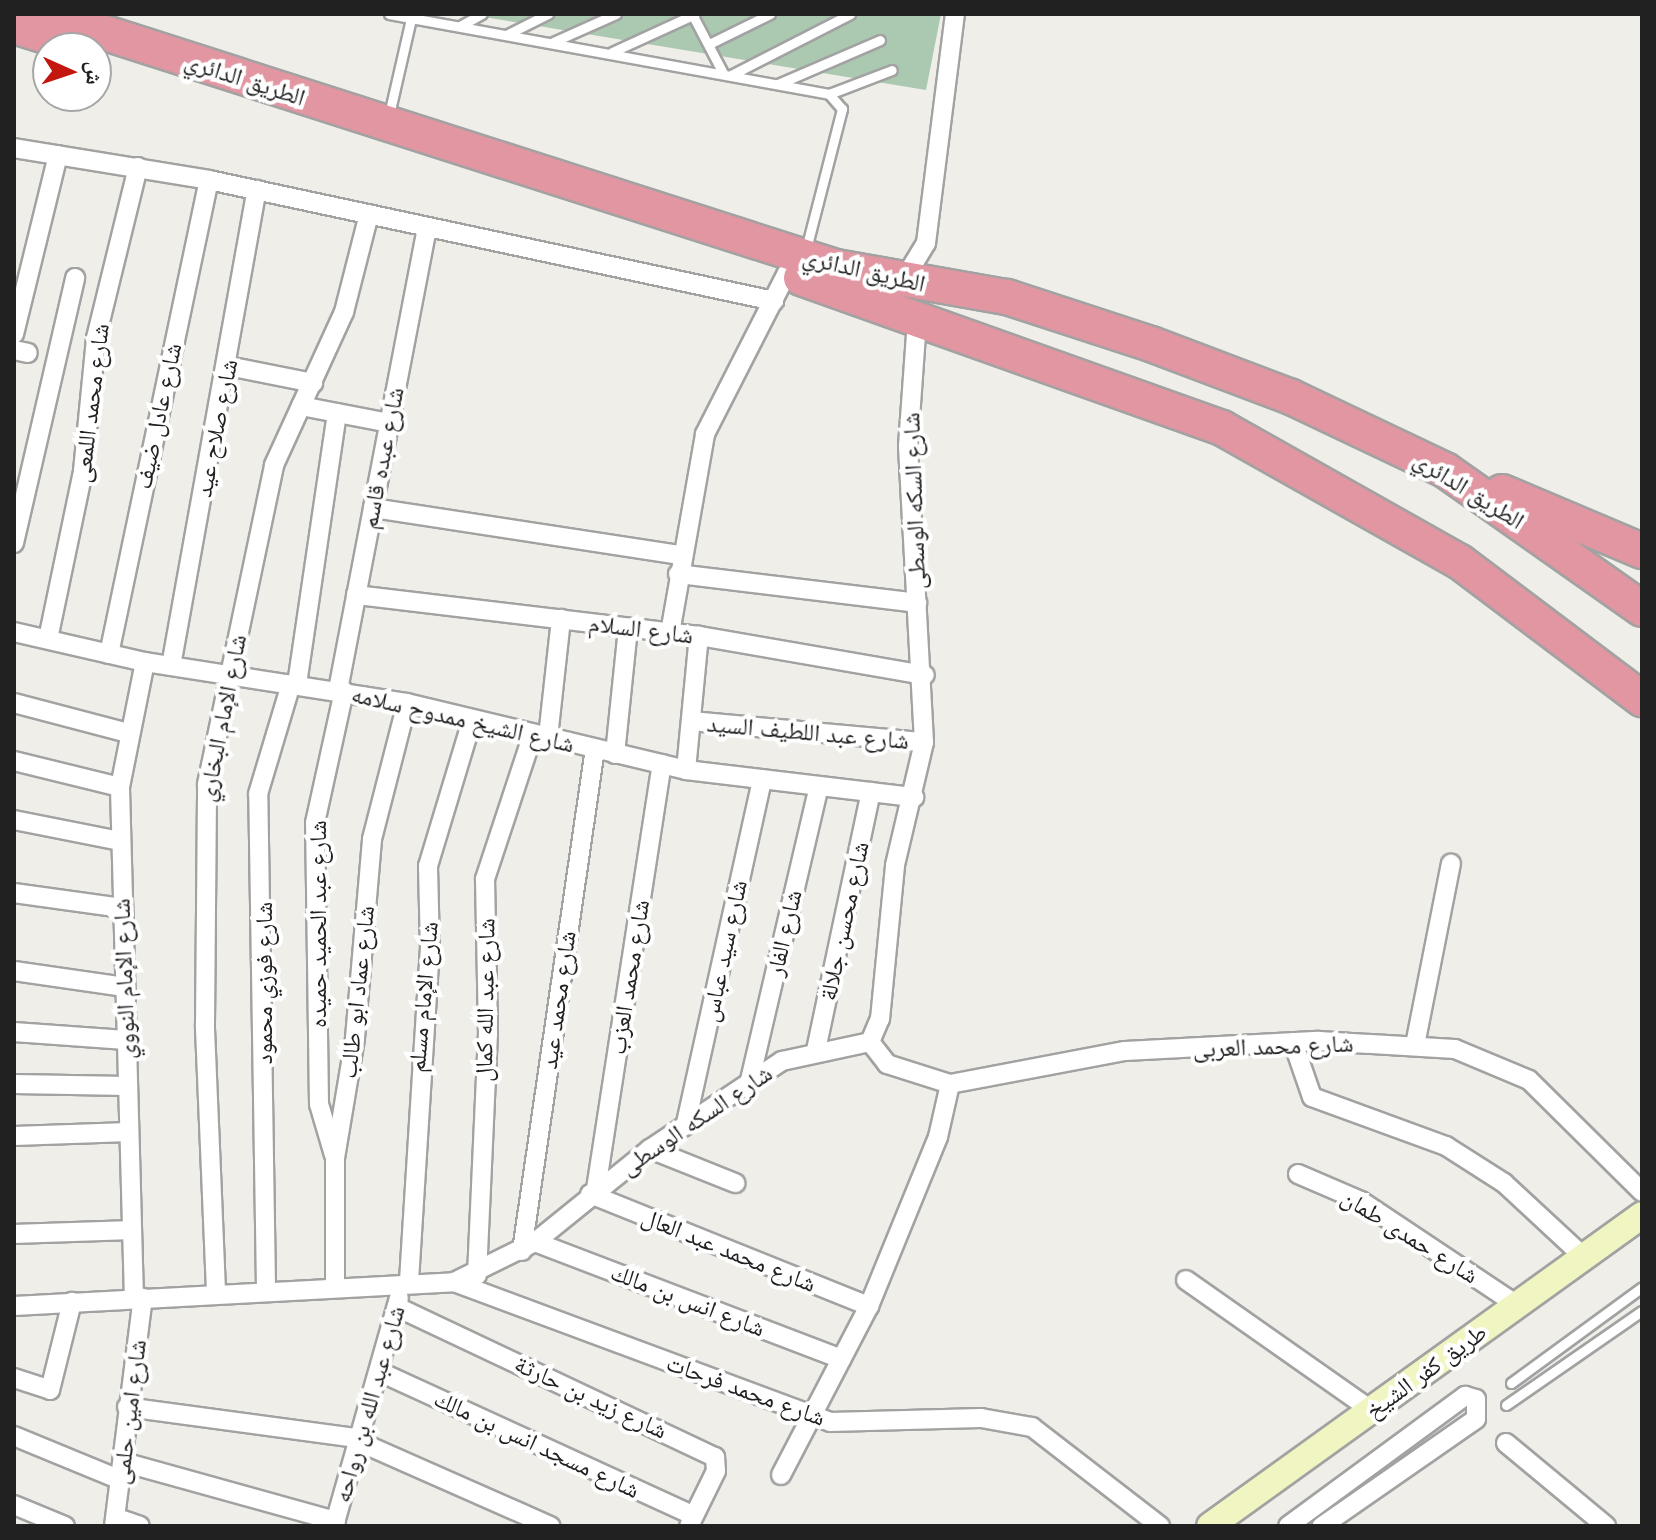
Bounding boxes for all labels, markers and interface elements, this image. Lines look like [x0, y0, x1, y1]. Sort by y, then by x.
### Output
north arrow [32, 32, 112, 112]
street label: الطريق الدائري [181, 46, 309, 112]
text: ش [81, 61, 108, 85]
street label: الطريق الدائري [800, 242, 928, 298]
street label: شارع محمد اللمعى [67, 322, 115, 484]
street label: شارع عادل ضيف [128, 340, 188, 492]
street label: شارع صلاح عيد [189, 357, 243, 499]
street label: شارع عبده قاسم [354, 385, 410, 531]
street label: شارع السكه الوسطى [897, 412, 931, 590]
street label: الطريق الدائري [1408, 445, 1530, 535]
street label: شارع السلام [587, 608, 695, 650]
street label: شارع الإمام البخاري [192, 632, 252, 804]
street label: شارع الشيخ ممدوح سلامه [349, 679, 577, 759]
street label: شارع عبد اللطيف السيد [706, 709, 910, 755]
street label: شارع عبد الحميد حميده [304, 820, 332, 1028]
street label: شارع محسن جلالة [813, 839, 875, 1003]
street label: شارع سيد عباس [695, 877, 753, 1025]
street label: شارع الفار [760, 887, 808, 979]
street label: شارع الإمام النووي [107, 898, 141, 1060]
street label: شارع محمد العزب [603, 898, 655, 1056]
street label: شارع فوزي محمود [250, 902, 278, 1064]
street label: شارع عماد ابو طالب [334, 904, 380, 1080]
street label: شارع عبد الله كمال [469, 918, 501, 1082]
street label: شارع الإمام مسلم [402, 920, 444, 1074]
street label: شارع محمد عيد [534, 929, 582, 1071]
street label: شارع محمد العربى [1192, 1029, 1354, 1063]
street label: شارع السكه الوسطى [615, 1059, 777, 1181]
street label: شارع حمدى طمان [1336, 1182, 1484, 1290]
street label: شارع محمد عبد العال [638, 1202, 820, 1298]
street label: شارع انس بن مالك [607, 1257, 769, 1343]
street label: شارع عبد الله بن رواحه [327, 1302, 411, 1506]
street label: طريق كفر الشيخ [1360, 1317, 1492, 1425]
street label: شارع امين حلمى [106, 1338, 152, 1486]
street label: شارع محمد فرحات [663, 1348, 829, 1432]
street label: شارع زيد بن حارثة [510, 1349, 672, 1445]
street label: شارع مسجد انس بن مالك [430, 1384, 644, 1504]

